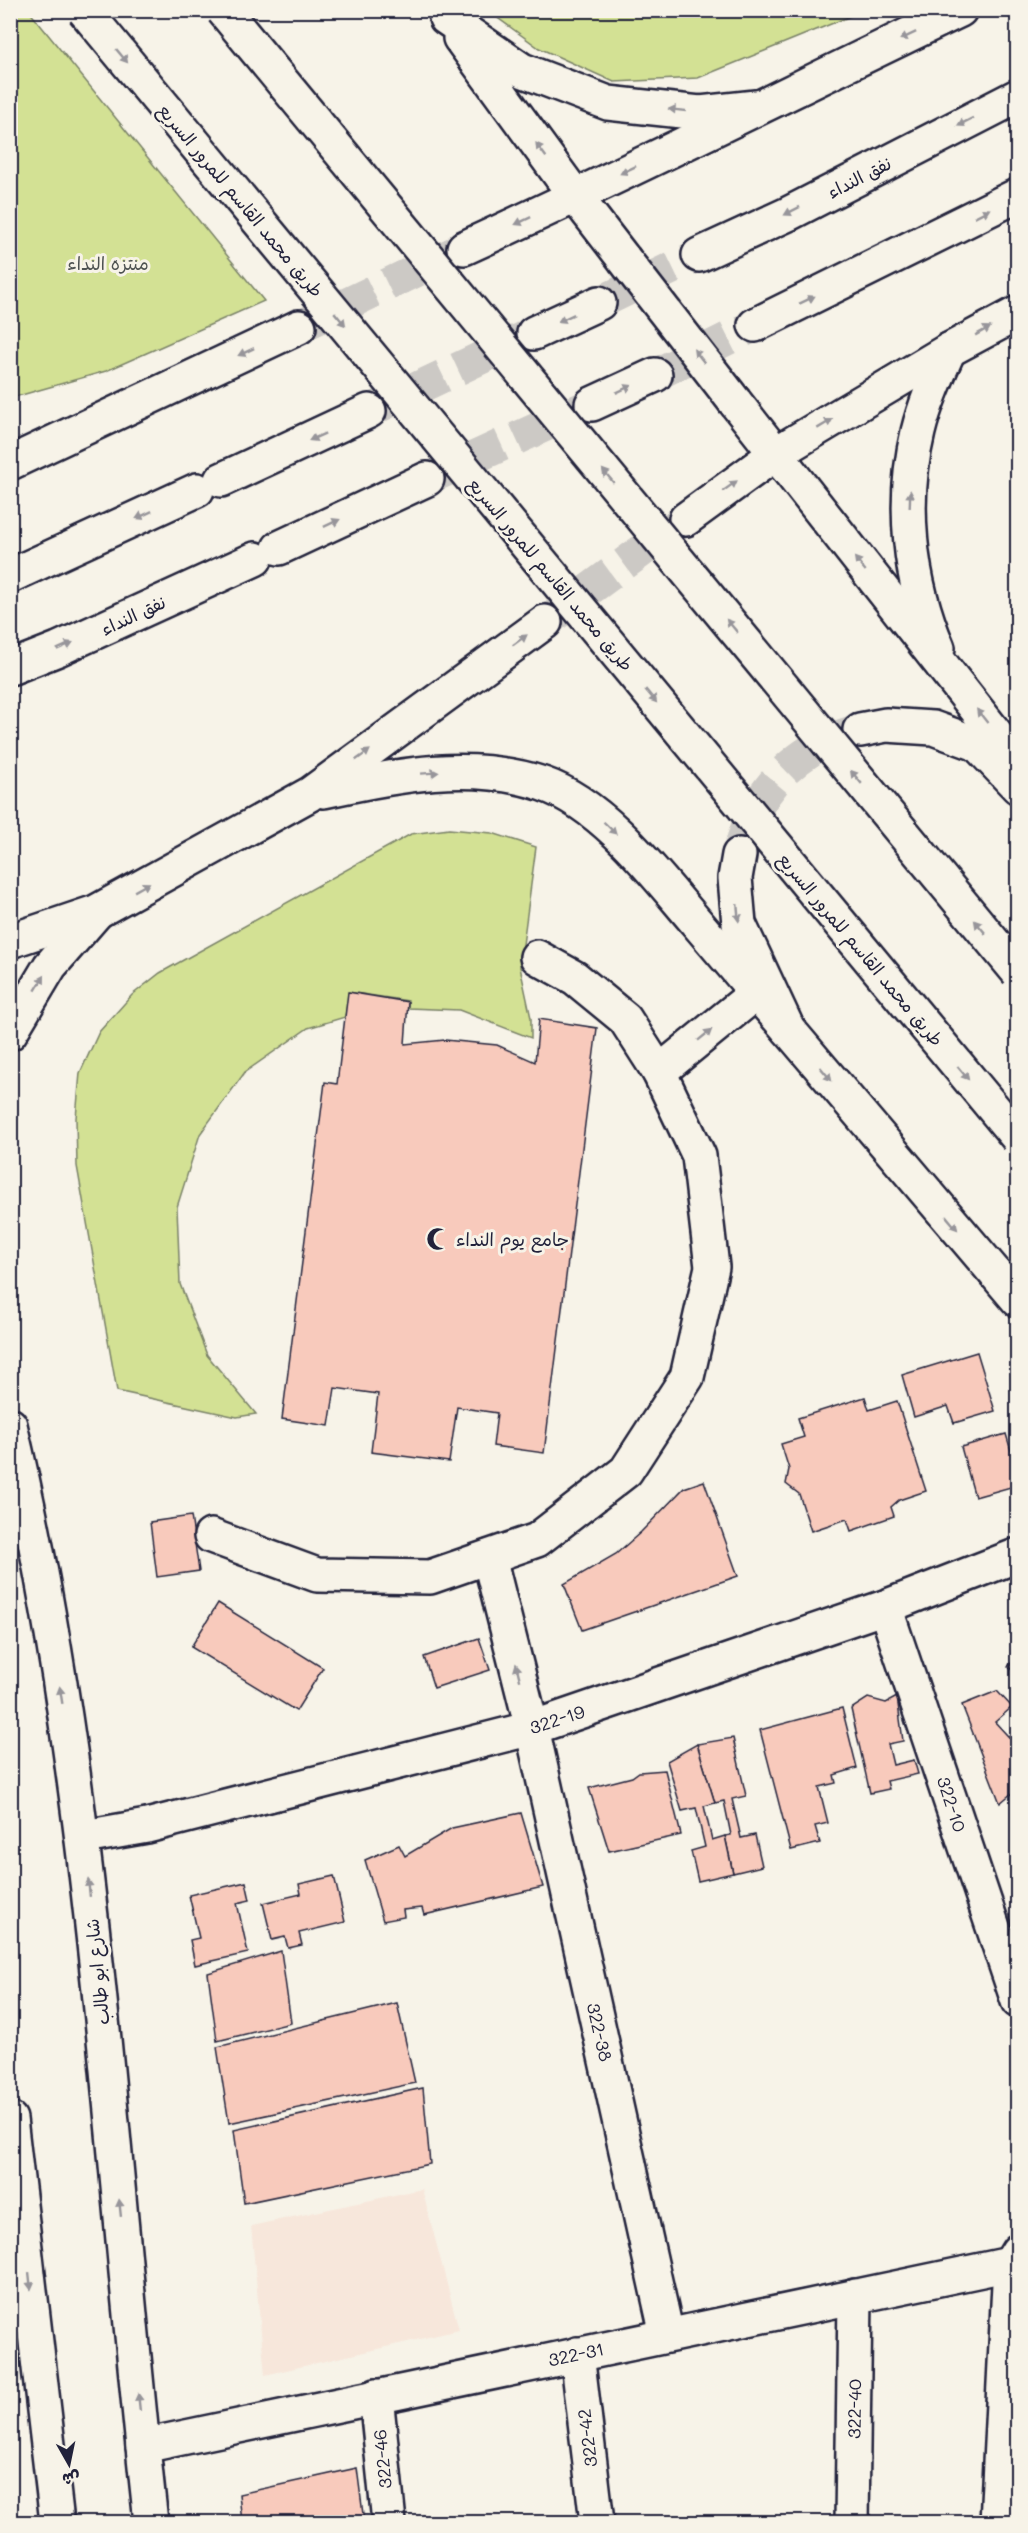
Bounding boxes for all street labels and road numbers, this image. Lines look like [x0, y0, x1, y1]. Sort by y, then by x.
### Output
street label: طريق محمد القاسم للمرور السريع [151, 98, 329, 304]
street label: نفق النداء [823, 151, 895, 203]
street label: طريق محمد القاسم للمرور السريع [461, 472, 639, 678]
street label: نفق النداء [97, 590, 169, 640]
street label: طريق محمد القاسم للمرور السريع [771, 847, 949, 1053]
street label: 322-19 [526, 1699, 588, 1739]
street label: 322-10 [932, 1773, 972, 1835]
street label: شارع ابو طالب [79, 1918, 116, 2026]
street label: 322-38 [582, 2000, 618, 2064]
street label: 322-31 [546, 2336, 606, 2372]
street label: 322-40 [841, 2379, 867, 2439]
street label: 322-42 [572, 2407, 602, 2469]
street label: 322-46 [367, 2428, 397, 2490]

